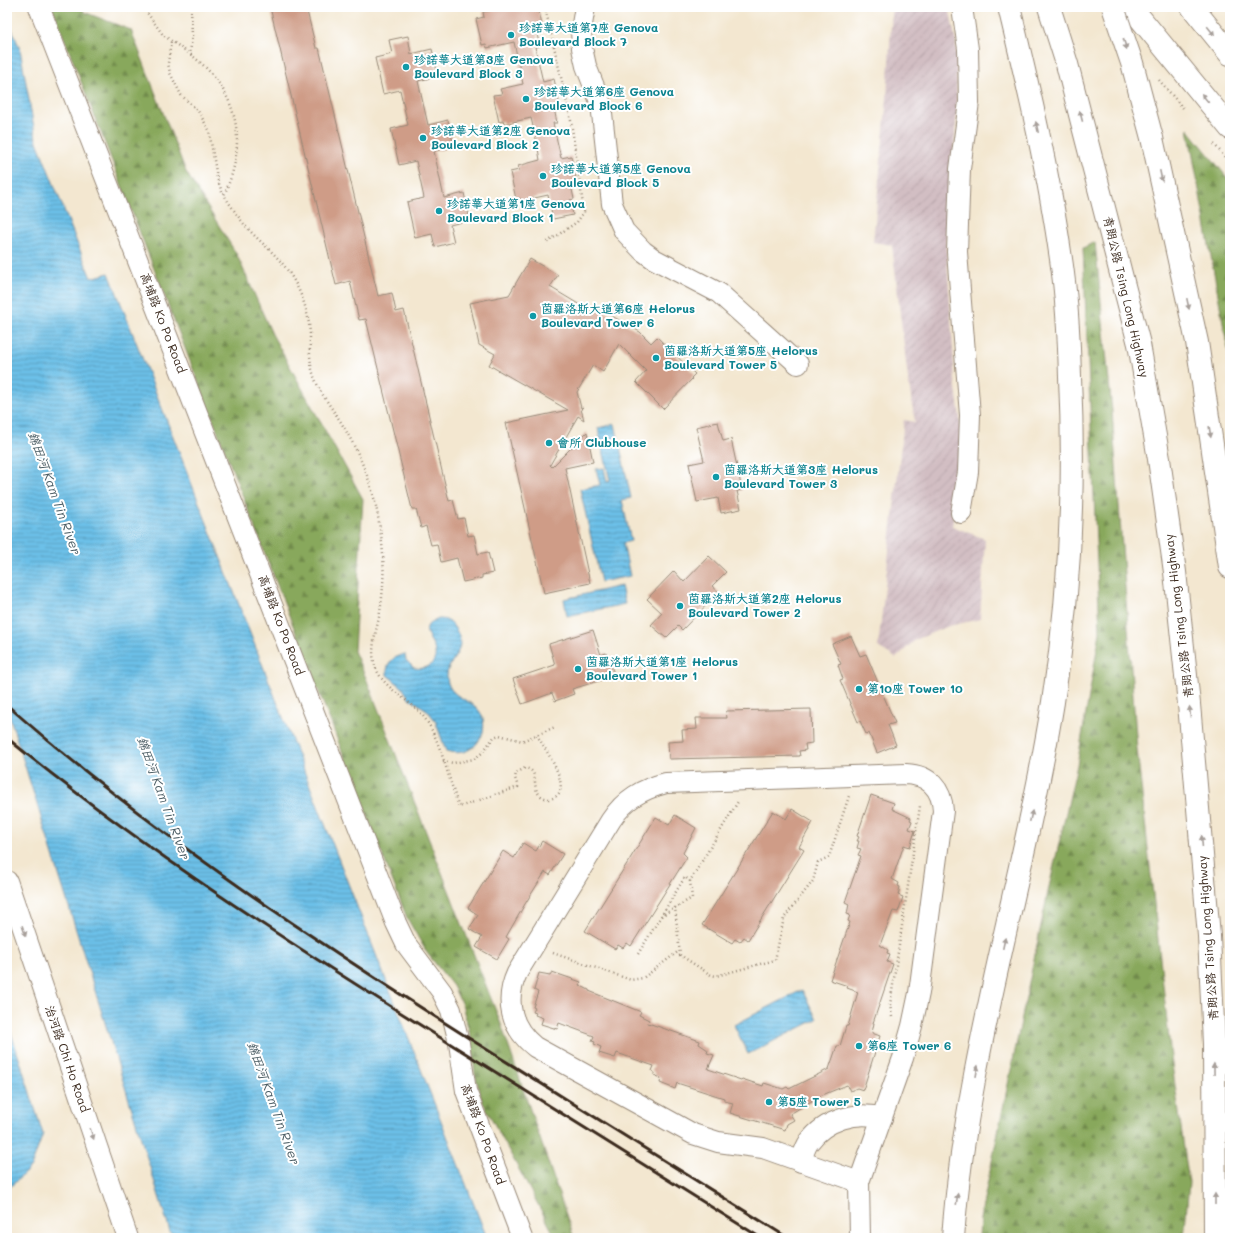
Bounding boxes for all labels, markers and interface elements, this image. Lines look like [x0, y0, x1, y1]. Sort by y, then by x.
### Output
place label: 珍諾華大道第7座 Genova Boulevard Block 7 [519, 19, 658, 49]
one-way arrow [1206, 25, 1215, 36]
marker: 珍諾華大道第7座 Genova Boulevard Block 7 [506, 30, 516, 40]
one-way arrow [1122, 38, 1128, 50]
place label: 珍諾華大道第3座 Genova Boulevard Block 3 [414, 51, 554, 81]
marker: 珍諾華大道第3座 Genova Boulevard Block 3 [401, 62, 411, 72]
place label: 珍諾華大道第6座 Genova Boulevard Block 6 [534, 83, 674, 113]
one-way arrow [1201, 93, 1210, 103]
marker: 珍諾華大道第6座 Genova Boulevard Block 6 [521, 94, 531, 104]
one-way arrow [1078, 110, 1084, 122]
one-way arrow [1034, 121, 1040, 134]
place label: 珍諾華大道第2座 Genova Boulevard Block 2 [431, 122, 570, 152]
marker: 珍諾華大道第2座 Genova Boulevard Block 2 [418, 133, 428, 143]
place label: 珍諾華大道第5座 Genova Boulevard Block 5 [551, 160, 691, 190]
one-way arrow [1158, 170, 1164, 183]
marker: 珍諾華大道第5座 Genova Boulevard Block 5 [538, 171, 548, 181]
place label: 珍諾華大道第1座 Genova Boulevard Block 1 [447, 195, 585, 225]
marker: 珍諾華大道第1座 Genova Boulevard Block 1 [434, 206, 444, 216]
street label: 青朗公路 Tsing Long Highway [1101, 214, 1153, 379]
street label: 高埔路 Ko Po Road [137, 270, 191, 375]
one-way arrow [1186, 297, 1192, 310]
place label: 茵羅洛斯大道第6座 Helorus Boulevard Tower 6 [541, 300, 695, 330]
marker: 茵羅洛斯大道第6座 Helorus Boulevard Tower 6 [528, 311, 538, 321]
place label: 茵羅洛斯大道第5座 Helorus Boulevard Tower 5 [664, 342, 818, 372]
marker: 茵羅洛斯大道第5座 Helorus Boulevard Tower 5 [651, 353, 661, 363]
one-way arrow [1207, 425, 1213, 438]
water label: 錦田河 Kam Tin River [25, 429, 86, 557]
place label: 會所 Clubhouse [557, 434, 646, 450]
marker: 會所 Clubhouse [544, 438, 554, 448]
place label: 茵羅洛斯大道第3座 Helorus Boulevard Tower 3 [724, 461, 878, 491]
marker: 茵羅洛斯大道第3座 Helorus Boulevard Tower 3 [711, 472, 721, 482]
street label: 青朗公路 Tsing Long Highway [1160, 533, 1196, 699]
street label: 高埔路 Ko Po Road [255, 572, 309, 677]
place label: 茵羅洛斯大道第2座 Helorus Boulevard Tower 2 [688, 590, 842, 620]
marker: 茵羅洛斯大道第2座 Helorus Boulevard Tower 2 [675, 601, 685, 611]
place label: 茵羅洛斯大道第1座 Helorus Boulevard Tower 1 [586, 653, 738, 683]
marker: 茵羅洛斯大道第1座 Helorus Boulevard Tower 1 [573, 664, 583, 674]
place label: 第10座 Tower 10 [867, 680, 963, 696]
marker: 第10座 Tower 10 [854, 684, 864, 694]
one-way arrow [1187, 706, 1193, 718]
water label: 錦田河 Kam Tin River [134, 734, 195, 862]
one-way arrow [1028, 810, 1034, 823]
one-way arrow [1198, 835, 1205, 847]
street label: 青朗公路 Tsing Long Highway [1193, 855, 1221, 1021]
one-way arrow [21, 925, 27, 937]
one-way arrow [1001, 937, 1007, 950]
street label: 治河路 Chi Ho Road [42, 1003, 94, 1115]
place label: 第6座 Tower 6 [867, 1037, 951, 1053]
water label: 錦田河 Kam Tin River [244, 1039, 305, 1167]
marker: 第6座 Tower 6 [854, 1041, 864, 1051]
one-way arrow [1211, 1063, 1218, 1075]
one-way arrow [974, 1065, 980, 1077]
street label: 高埔路 Ko Po Road [458, 1081, 510, 1187]
place label: 第5座 Tower 5 [777, 1093, 861, 1109]
marker: 第5座 Tower 5 [764, 1097, 774, 1107]
one-way arrow [90, 1128, 96, 1140]
one-way arrow [1212, 1192, 1218, 1205]
one-way arrow [954, 1193, 960, 1205]

